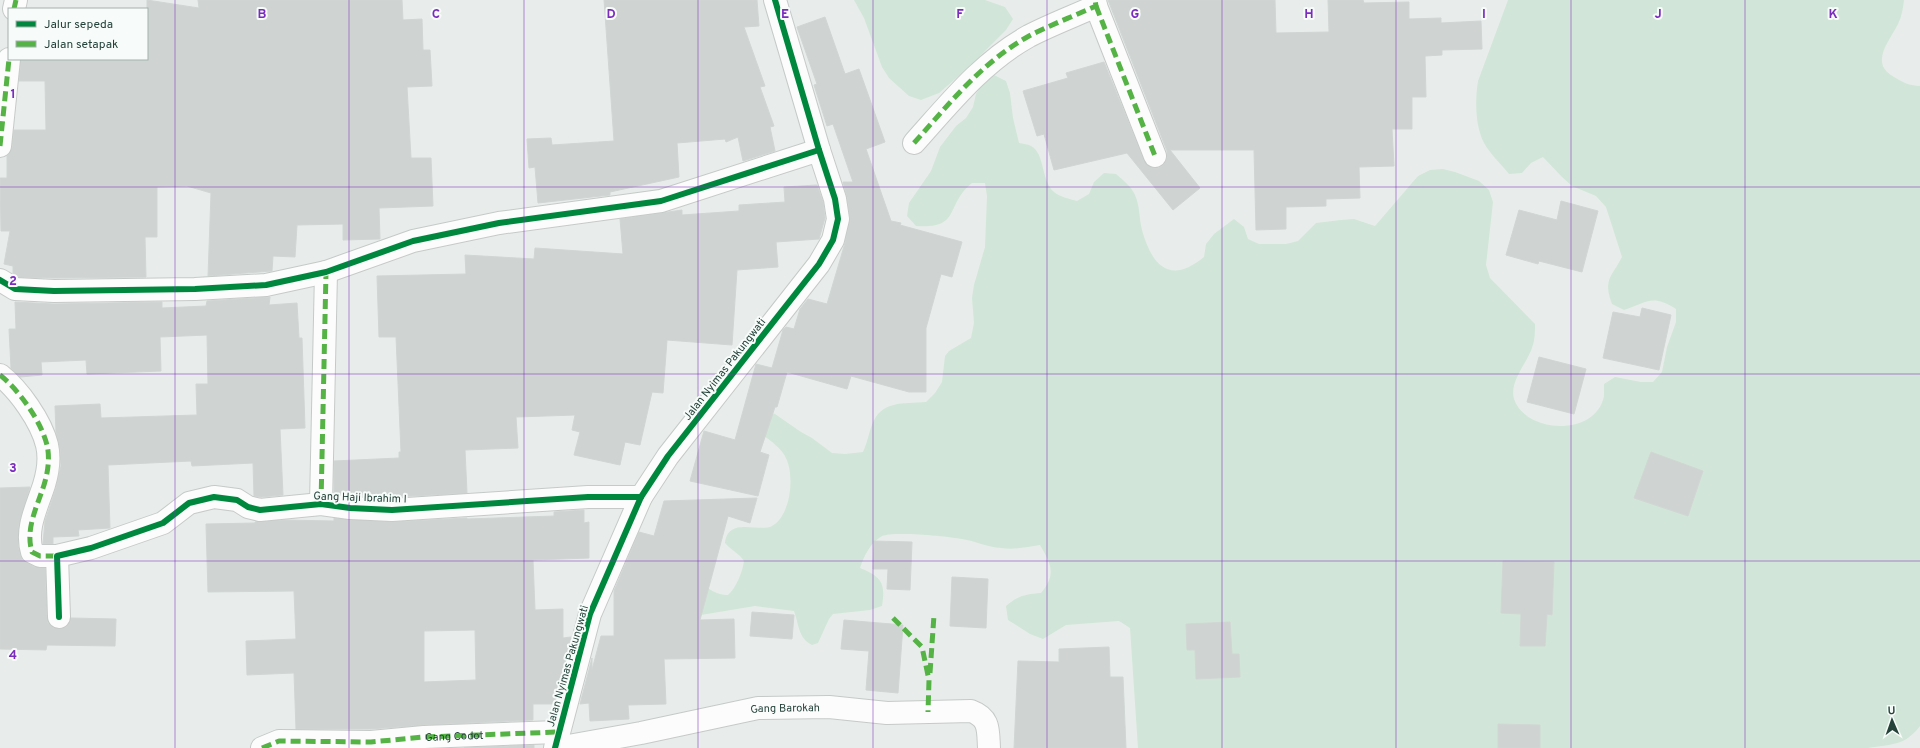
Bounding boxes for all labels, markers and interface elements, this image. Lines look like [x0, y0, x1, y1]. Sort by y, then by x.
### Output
text: B [258, 7, 267, 23]
text: C [432, 7, 440, 23]
text: D [606, 7, 616, 23]
text: E [781, 7, 789, 23]
text: F [956, 7, 964, 23]
text: G [1131, 7, 1140, 23]
text: H [1304, 7, 1314, 23]
text: I [1482, 7, 1486, 23]
text: J [1654, 7, 1662, 23]
text: K [1828, 7, 1838, 23]
legend [8, 8, 148, 60]
text: Jalur sepeda [44, 17, 113, 33]
text: Jalan setapak [44, 37, 118, 53]
text: 1 [10, 87, 16, 103]
text: 2 [9, 274, 17, 290]
street label: Jalan Nyimas Pakungwati [681, 316, 769, 423]
text: 3 [9, 461, 17, 477]
street label: Gang Haji Ibrahim I [313, 489, 407, 507]
street label: Jalan Nyimas Pakungwati [544, 604, 592, 729]
text: 4 [9, 648, 17, 664]
north arrow [1872, 700, 1912, 740]
street label: Gang Barokah [749, 701, 820, 717]
text: U [1888, 704, 1896, 718]
street label: Gang Codot [425, 729, 484, 745]

